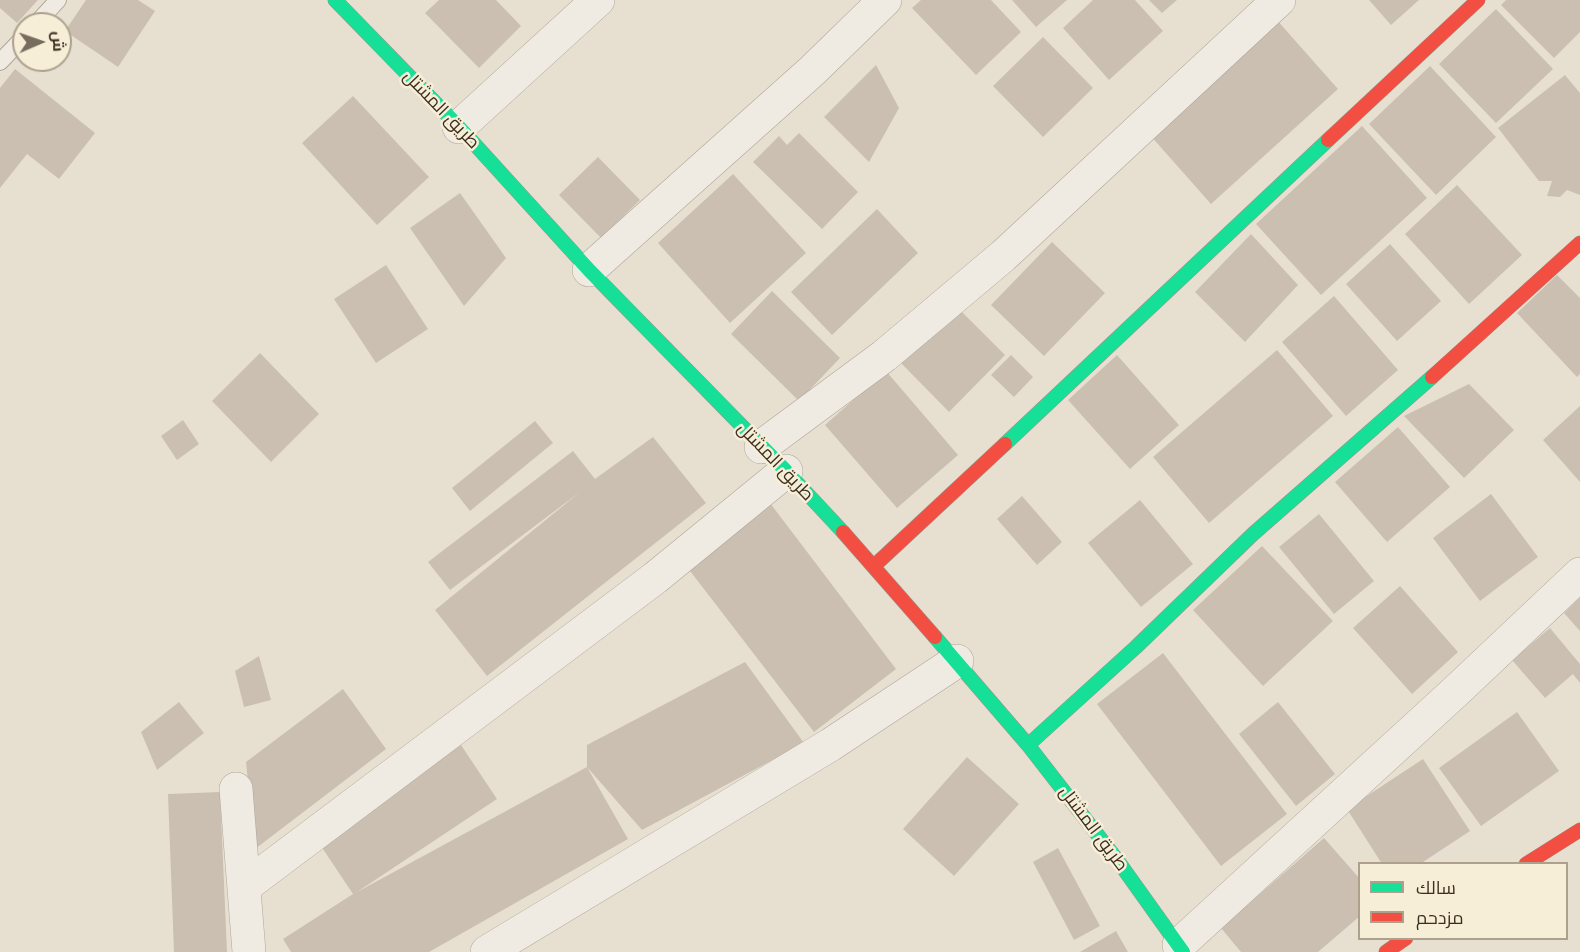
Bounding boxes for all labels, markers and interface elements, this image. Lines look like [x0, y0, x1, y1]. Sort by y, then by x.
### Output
north arrow [12, 12, 72, 72]
text: ش [50, 31, 67, 52]
street label: طريق المشتل [398, 66, 484, 154]
street label: طريق المشتل [732, 418, 818, 506]
street label: طريق المشتل [1054, 782, 1132, 876]
legend [1358, 862, 1568, 940]
text: سالك [1416, 878, 1456, 898]
text: مزدحم [1416, 908, 1464, 928]

